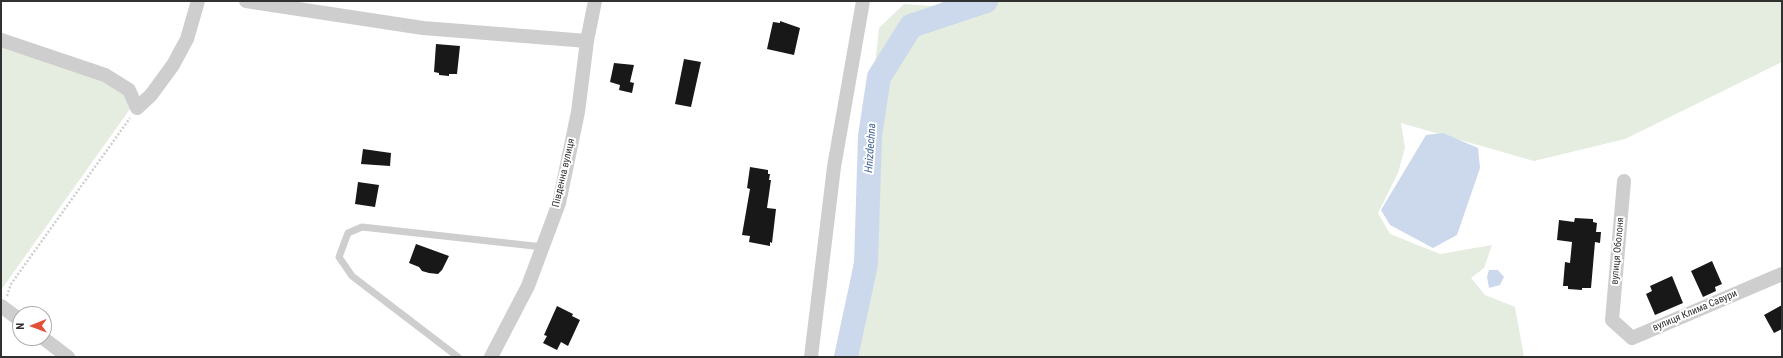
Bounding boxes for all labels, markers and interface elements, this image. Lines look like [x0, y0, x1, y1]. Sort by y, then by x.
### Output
water label: Hnizdechna [863, 123, 879, 173]
street label: Південна вулиця [550, 137, 578, 209]
street label: вулиця Оболоня [1609, 217, 1627, 285]
street label: вулиця Клима Савури [1651, 288, 1739, 334]
north arrow [12, 306, 52, 346]
text: N [14, 323, 27, 330]

